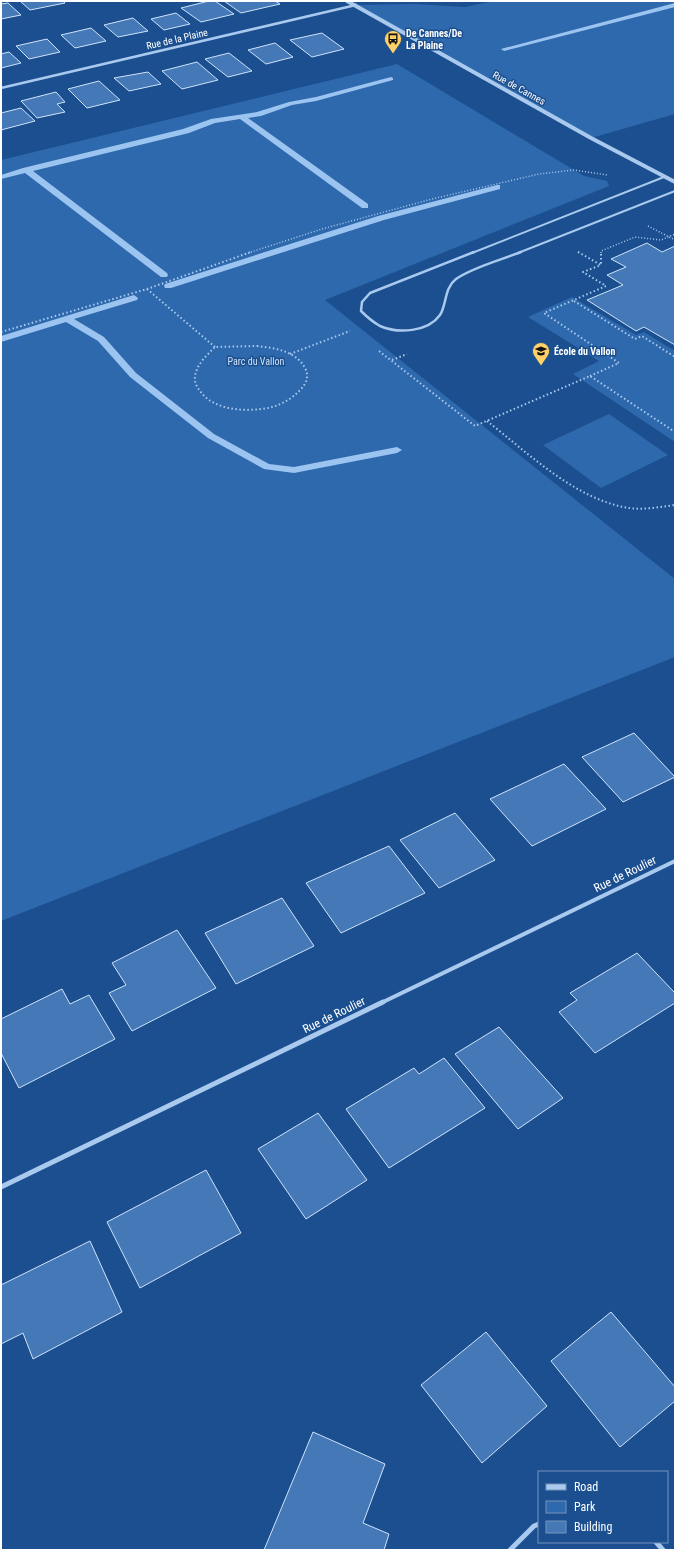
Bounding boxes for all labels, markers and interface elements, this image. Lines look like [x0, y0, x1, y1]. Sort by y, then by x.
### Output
street label: Rue de la Plaine [145, 26, 209, 51]
place label: De Cannes/De La Plaine [406, 28, 462, 51]
bus stop icon: De Cannes/De La Plaine [383, 29, 403, 54]
street label: Rue de Cannes [491, 69, 548, 107]
school or university icon: École du Vallon [531, 341, 551, 366]
place label: École du Vallon [554, 345, 615, 357]
park label: Parc du Vallon [228, 356, 285, 367]
street label: Rue de Roulier [591, 853, 659, 895]
street label: Rue de Roulier [300, 994, 368, 1036]
legend [538, 1471, 668, 1543]
text: Road [574, 1480, 598, 1494]
text: Park [574, 1500, 596, 1514]
text: Building [574, 1520, 612, 1534]

